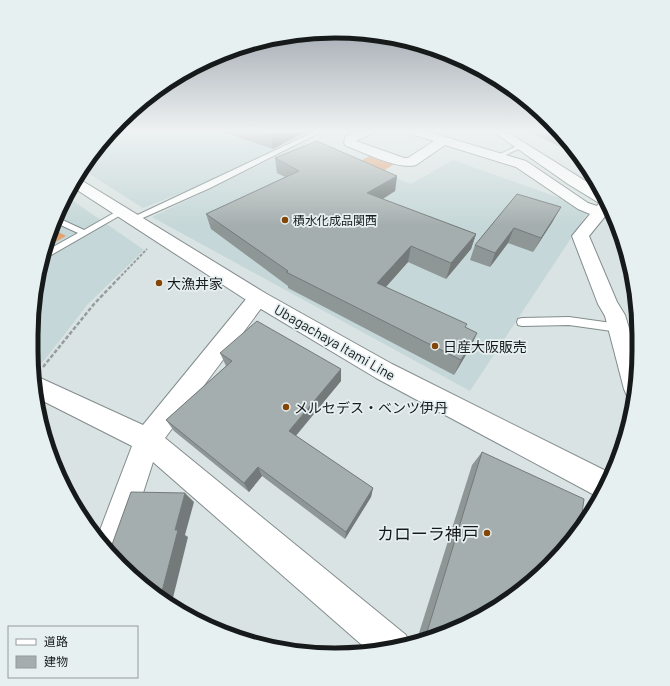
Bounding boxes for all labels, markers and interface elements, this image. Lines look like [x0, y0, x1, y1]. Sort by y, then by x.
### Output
place label: 積水化成品関西 [293, 213, 377, 227]
marker: 積水化成品関西 [280, 215, 290, 225]
place label: 大漁丼家 [167, 275, 223, 292]
marker: 大漁丼家 [154, 278, 164, 288]
street label: Ubagachaya Itami Line [271, 300, 399, 384]
place label: 日産大阪販売 [443, 338, 527, 355]
marker: 日産大阪販売 [430, 341, 440, 351]
place label: メルセデス・ベンツ伊丹 [294, 399, 448, 416]
marker: メルセデス・ベンツ伊丹 [281, 402, 291, 412]
place label: カローラ神戸 [377, 523, 479, 543]
marker: カローラ神戸 [482, 528, 492, 538]
legend [8, 626, 138, 678]
text: 道路 [44, 634, 68, 648]
text: 建物 [44, 654, 68, 668]

